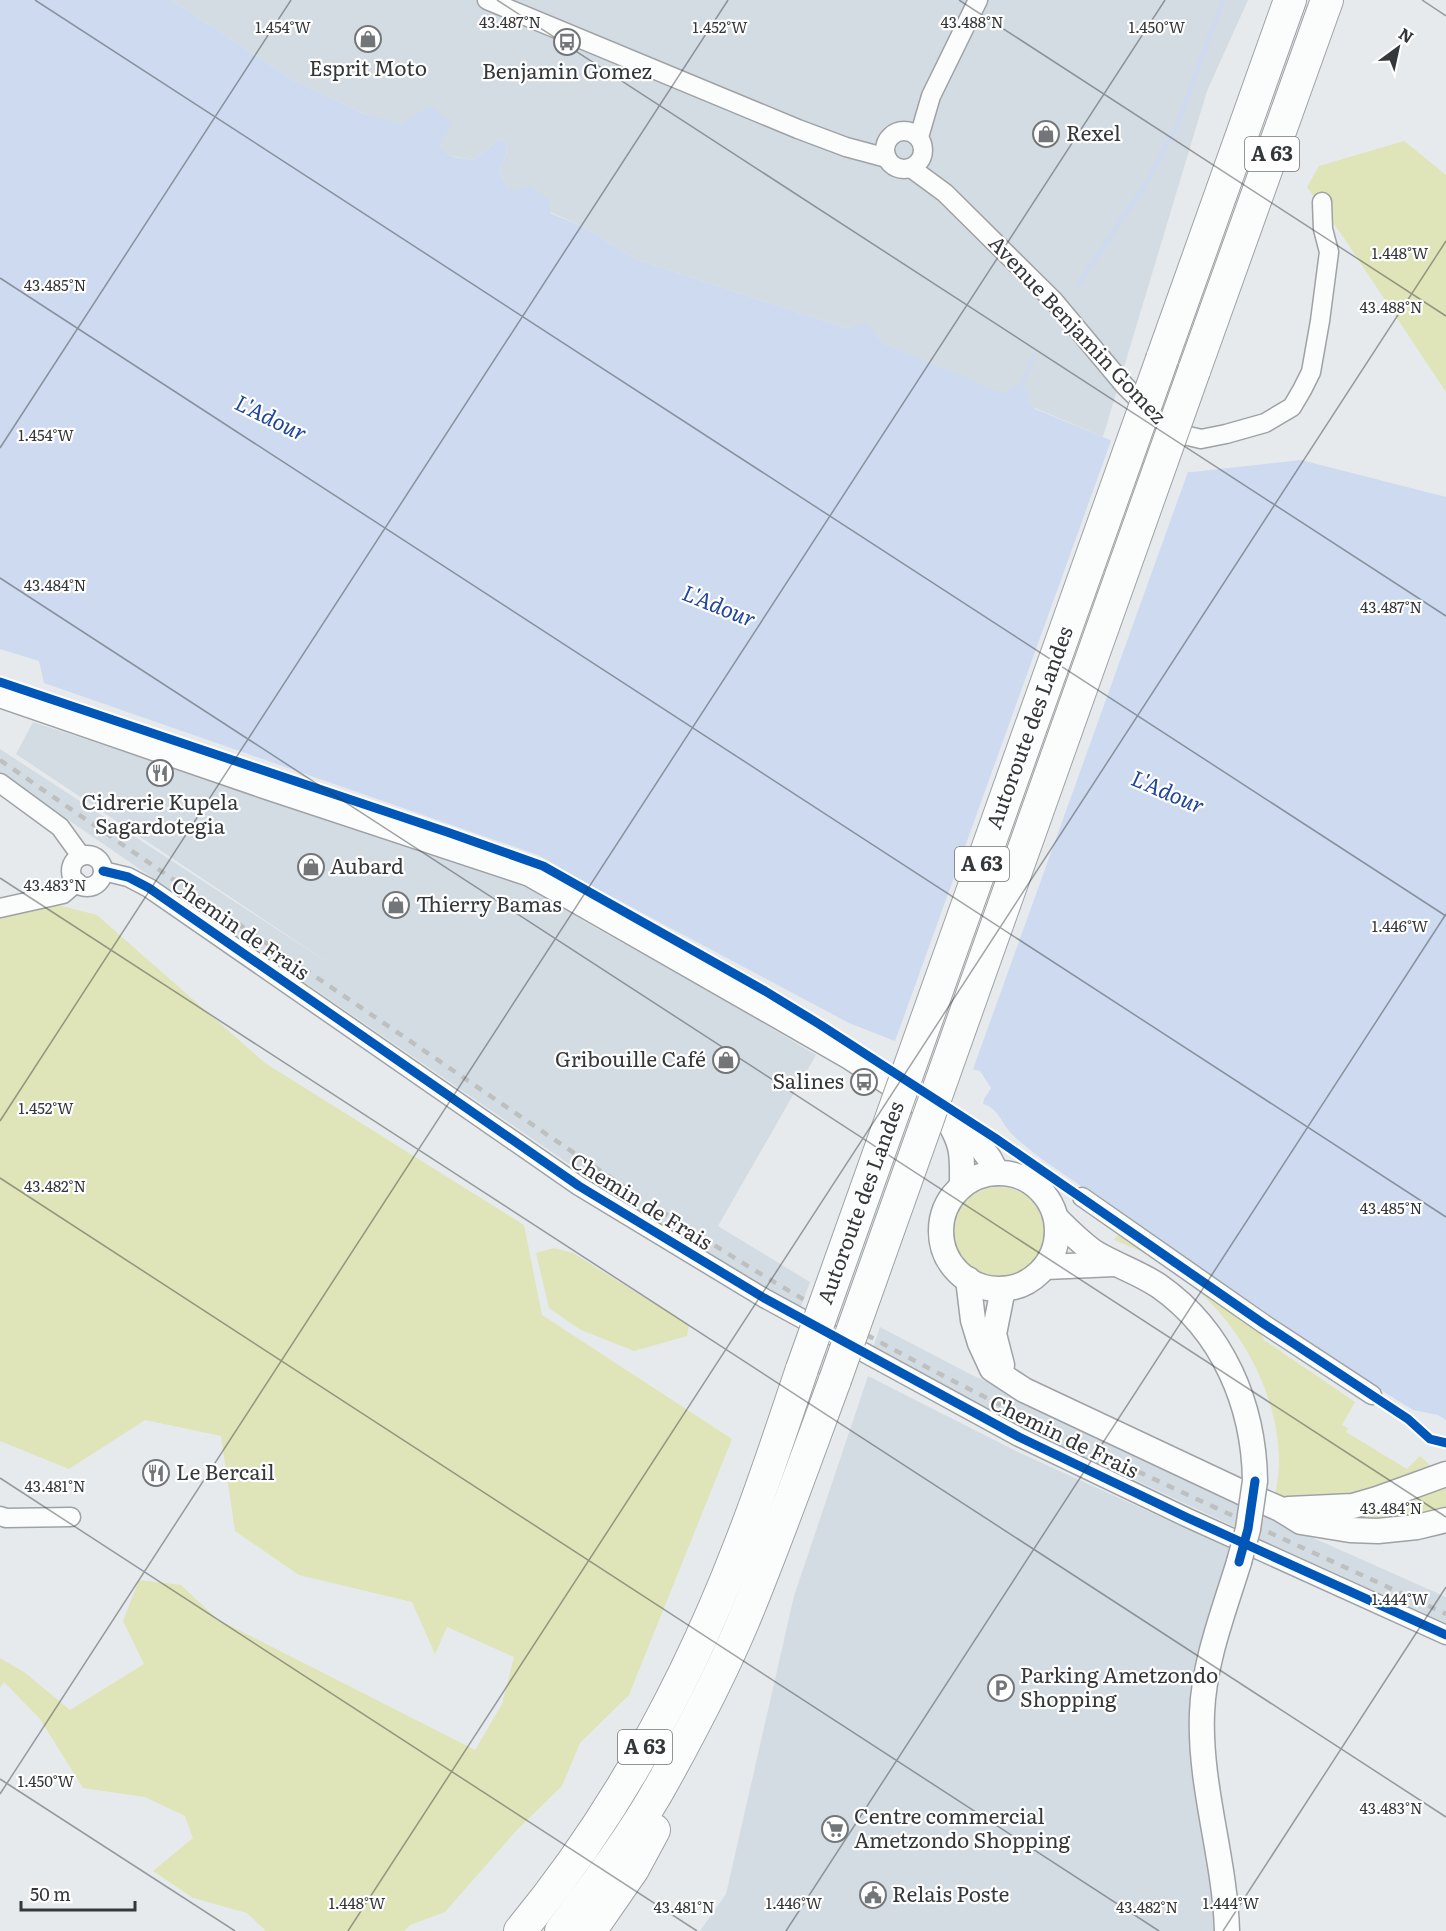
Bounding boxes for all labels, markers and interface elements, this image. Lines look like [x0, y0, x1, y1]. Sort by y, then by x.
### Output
text: 43.487°N [479, 10, 541, 33]
text: 43.488°N [940, 10, 1004, 33]
text: 1.454°W [255, 15, 311, 38]
text: 1.452°W [692, 15, 748, 38]
text: 1.450°W [1129, 15, 1186, 38]
north arrow [1368, 18, 1428, 78]
text: N [1395, 21, 1419, 48]
shop icon: Esprit Moto [353, 24, 383, 54]
bus stop icon: Benjamin Gomez [552, 27, 582, 57]
place label: Esprit Moto [309, 51, 427, 82]
place label: Benjamin Gomez [482, 54, 652, 85]
place label: Rexel [1066, 116, 1121, 147]
shop icon: Rexel [1031, 119, 1061, 149]
road number: A 63 [1245, 137, 1299, 171]
street label: Avenue Benjamin Gomez [983, 227, 1175, 430]
text: 1.448°W [1372, 241, 1429, 264]
text: 43.485°N [24, 273, 86, 296]
text: 43.488°N [1359, 295, 1423, 318]
water label: L'Adour [230, 385, 313, 448]
text: 1.454°W [18, 423, 74, 446]
text: 43.484°N [24, 573, 86, 596]
water label: L'Adour [678, 575, 761, 634]
text: 43.487°N [1360, 595, 1422, 618]
street label: Autoroute des Landes [977, 621, 1079, 833]
restaurant icon: Cidrerie Kupela Sagardotegia [145, 758, 175, 788]
water label: L'Adour [1127, 760, 1210, 821]
place label: Cidrerie Kupela Sagardotegia [82, 785, 239, 840]
road number: A 63 [955, 847, 1009, 881]
place label: Aubard [330, 849, 404, 880]
shop icon: Aubard [296, 852, 326, 882]
street label: Chemin de Frais [166, 868, 317, 986]
text: 43.483°N [24, 873, 86, 896]
place label: Thierry Bamas [416, 887, 562, 918]
shop icon: Thierry Bamas [381, 890, 411, 920]
text: 1.446°W [1372, 914, 1429, 937]
place label: Gribouille Café [555, 1042, 706, 1073]
shop icon: Gribouille Café [711, 1045, 741, 1075]
place label: Salines [772, 1064, 844, 1095]
bus stop icon: Salines [849, 1067, 879, 1097]
text: 1.452°W [18, 1096, 74, 1119]
street label: Autoroute des Landes [808, 1096, 910, 1308]
street label: Chemin de Frais [565, 1144, 719, 1256]
text: 43.482°N [24, 1174, 86, 1197]
text: 43.485°N [1360, 1196, 1422, 1219]
street label: Chemin de Frais [985, 1385, 1145, 1484]
place label: Le Bercail [176, 1455, 275, 1486]
restaurant icon: Le Bercail [141, 1458, 171, 1488]
text: 43.481°N [25, 1474, 85, 1497]
text: 43.484°N [1360, 1496, 1422, 1519]
text: 1.444°W [1372, 1587, 1429, 1610]
place label: Parking Ametzondo Shopping [1020, 1658, 1218, 1713]
parking icon: Parking Ametzondo Shopping [986, 1673, 1016, 1703]
road number: A 63 [618, 1730, 672, 1764]
text: 1.450°W [18, 1769, 75, 1792]
text: 43.483°N [1360, 1796, 1422, 1819]
place label: Centre commercial Ametzondo Shopping [854, 1799, 1071, 1854]
supermarket icon: Centre commercial Ametzondo Shopping [820, 1814, 850, 1844]
scale bar [21, 1874, 135, 1912]
place label: Relais Poste [892, 1877, 1010, 1908]
text: 50 m [30, 1880, 71, 1907]
public building icon: Relais Poste [858, 1880, 888, 1910]
text: 1.448°W [329, 1891, 386, 1914]
text: 1.446°W [766, 1891, 823, 1914]
text: 1.444°W [1203, 1891, 1260, 1914]
text: 43.481°N [654, 1895, 714, 1918]
text: 43.482°N [1116, 1895, 1178, 1918]

